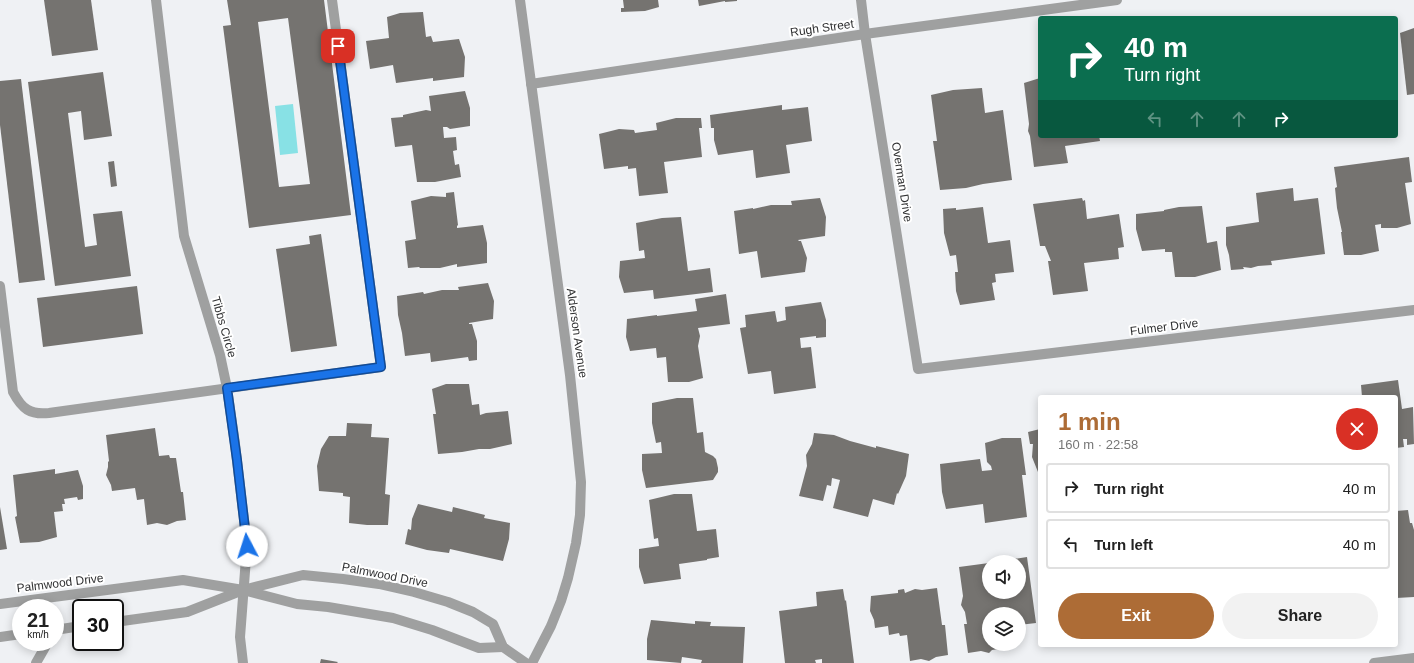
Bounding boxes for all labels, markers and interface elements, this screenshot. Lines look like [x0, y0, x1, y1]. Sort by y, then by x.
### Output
street label: Rugh Street [789, 17, 855, 39]
pin [321, 29, 355, 63]
icon: right [1058, 32, 1110, 84]
text: 40 m [1124, 32, 1188, 63]
icon: arrive [327, 35, 349, 57]
text: Turn right [1124, 65, 1200, 85]
icon: left [1144, 108, 1166, 130]
icon: ahead [1186, 108, 1208, 130]
icon: ahead [1228, 108, 1250, 130]
icon: right [1270, 108, 1292, 130]
street label: Overman Drive [889, 141, 915, 223]
street label: Alderson Avenue [564, 287, 590, 379]
street label: Tibbs Circle [209, 295, 239, 359]
street label: Fulmer Drive [1129, 316, 1199, 338]
text: 1 min [1058, 408, 1121, 435]
button: close [1336, 408, 1378, 450]
text: 160 m · 22:58 [1058, 437, 1138, 452]
icon: right [1060, 477, 1082, 499]
text: Turn right [1094, 480, 1164, 497]
text: 40 m [1343, 480, 1376, 497]
position arrow [226, 525, 268, 567]
icon: left [1060, 533, 1082, 555]
text: Turn left [1094, 536, 1153, 553]
text: 40 m [1343, 536, 1376, 553]
map controls [982, 555, 1026, 651]
button: sound [982, 555, 1026, 599]
street label: Palmwood Drive [341, 560, 430, 590]
street label: Palmwood Drive [16, 571, 105, 595]
button: Exit [1058, 593, 1214, 639]
button: Share [1222, 593, 1378, 639]
speed limit sign: 30 [72, 599, 124, 651]
button: layers [982, 607, 1026, 651]
text: 21 [27, 609, 49, 631]
text: km/h [27, 629, 49, 640]

